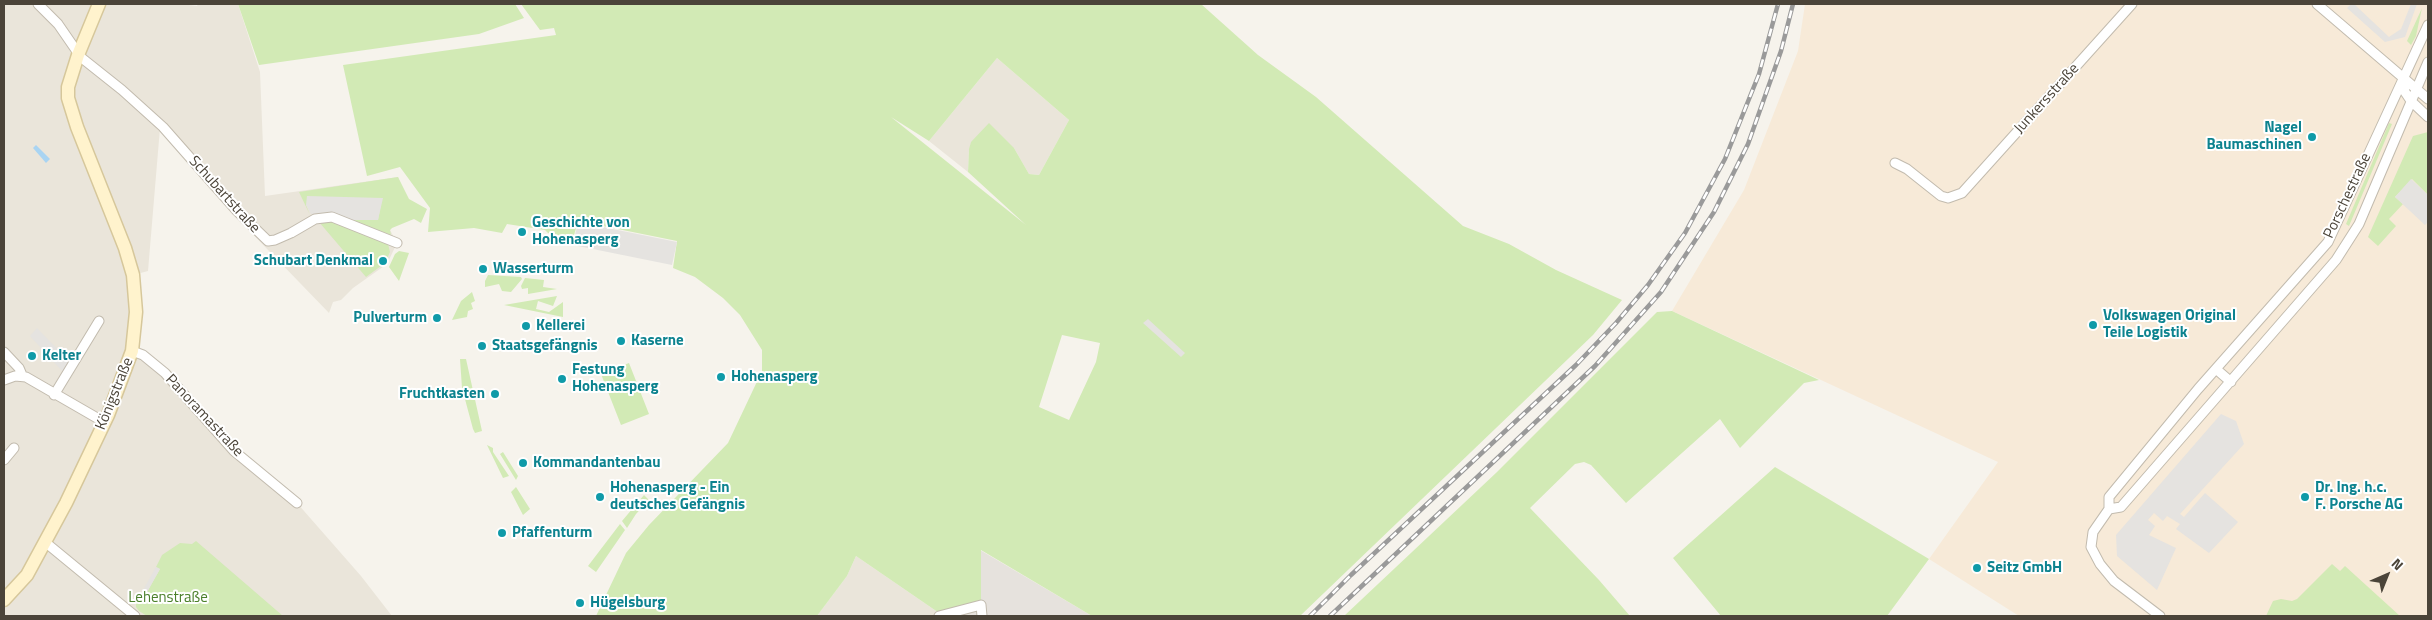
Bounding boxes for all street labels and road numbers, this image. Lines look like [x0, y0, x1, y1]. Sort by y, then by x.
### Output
street label: Junkersstraße [2011, 60, 2083, 138]
street label: Porschestraße [2320, 150, 2376, 242]
street label: Schubartstraße [185, 153, 263, 237]
street label: Königstraße [92, 355, 138, 433]
street label: Panoramastraße [161, 371, 247, 461]

